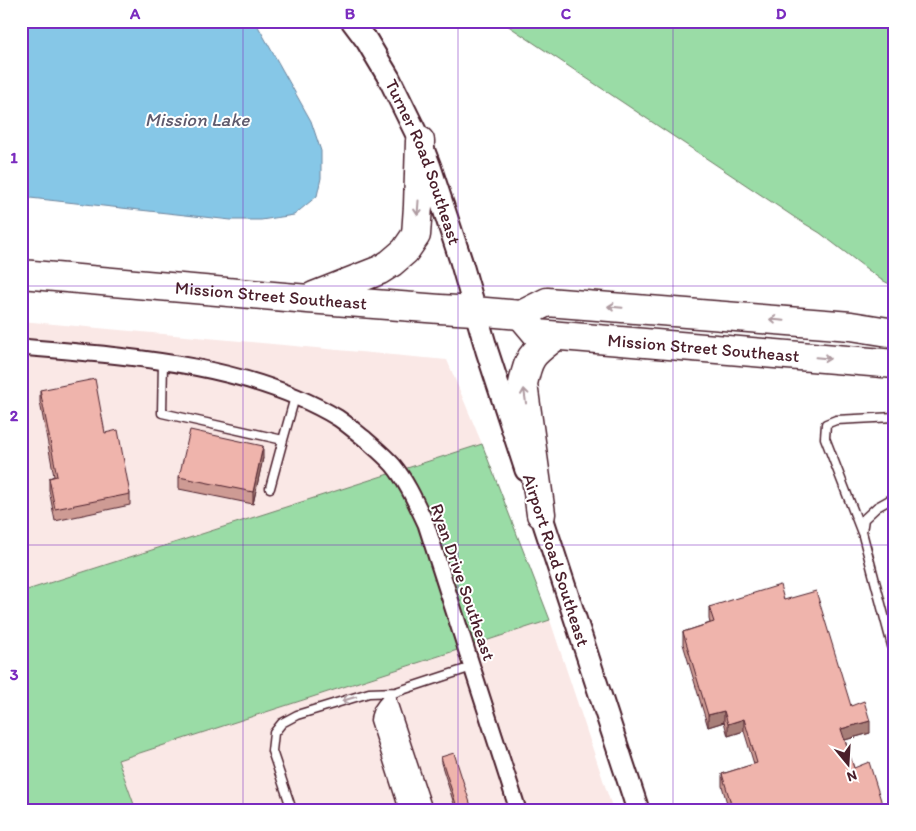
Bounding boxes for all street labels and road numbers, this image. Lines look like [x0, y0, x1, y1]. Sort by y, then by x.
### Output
street label: Turner Road Southeast [380, 76, 466, 248]
street label: Mission Street Southeast [174, 276, 368, 314]
street label: Mission Street Southeast [607, 329, 801, 367]
street label: Airport Road Southeast [518, 471, 594, 649]
street label: Ryan Drive Southeast [426, 501, 500, 664]

